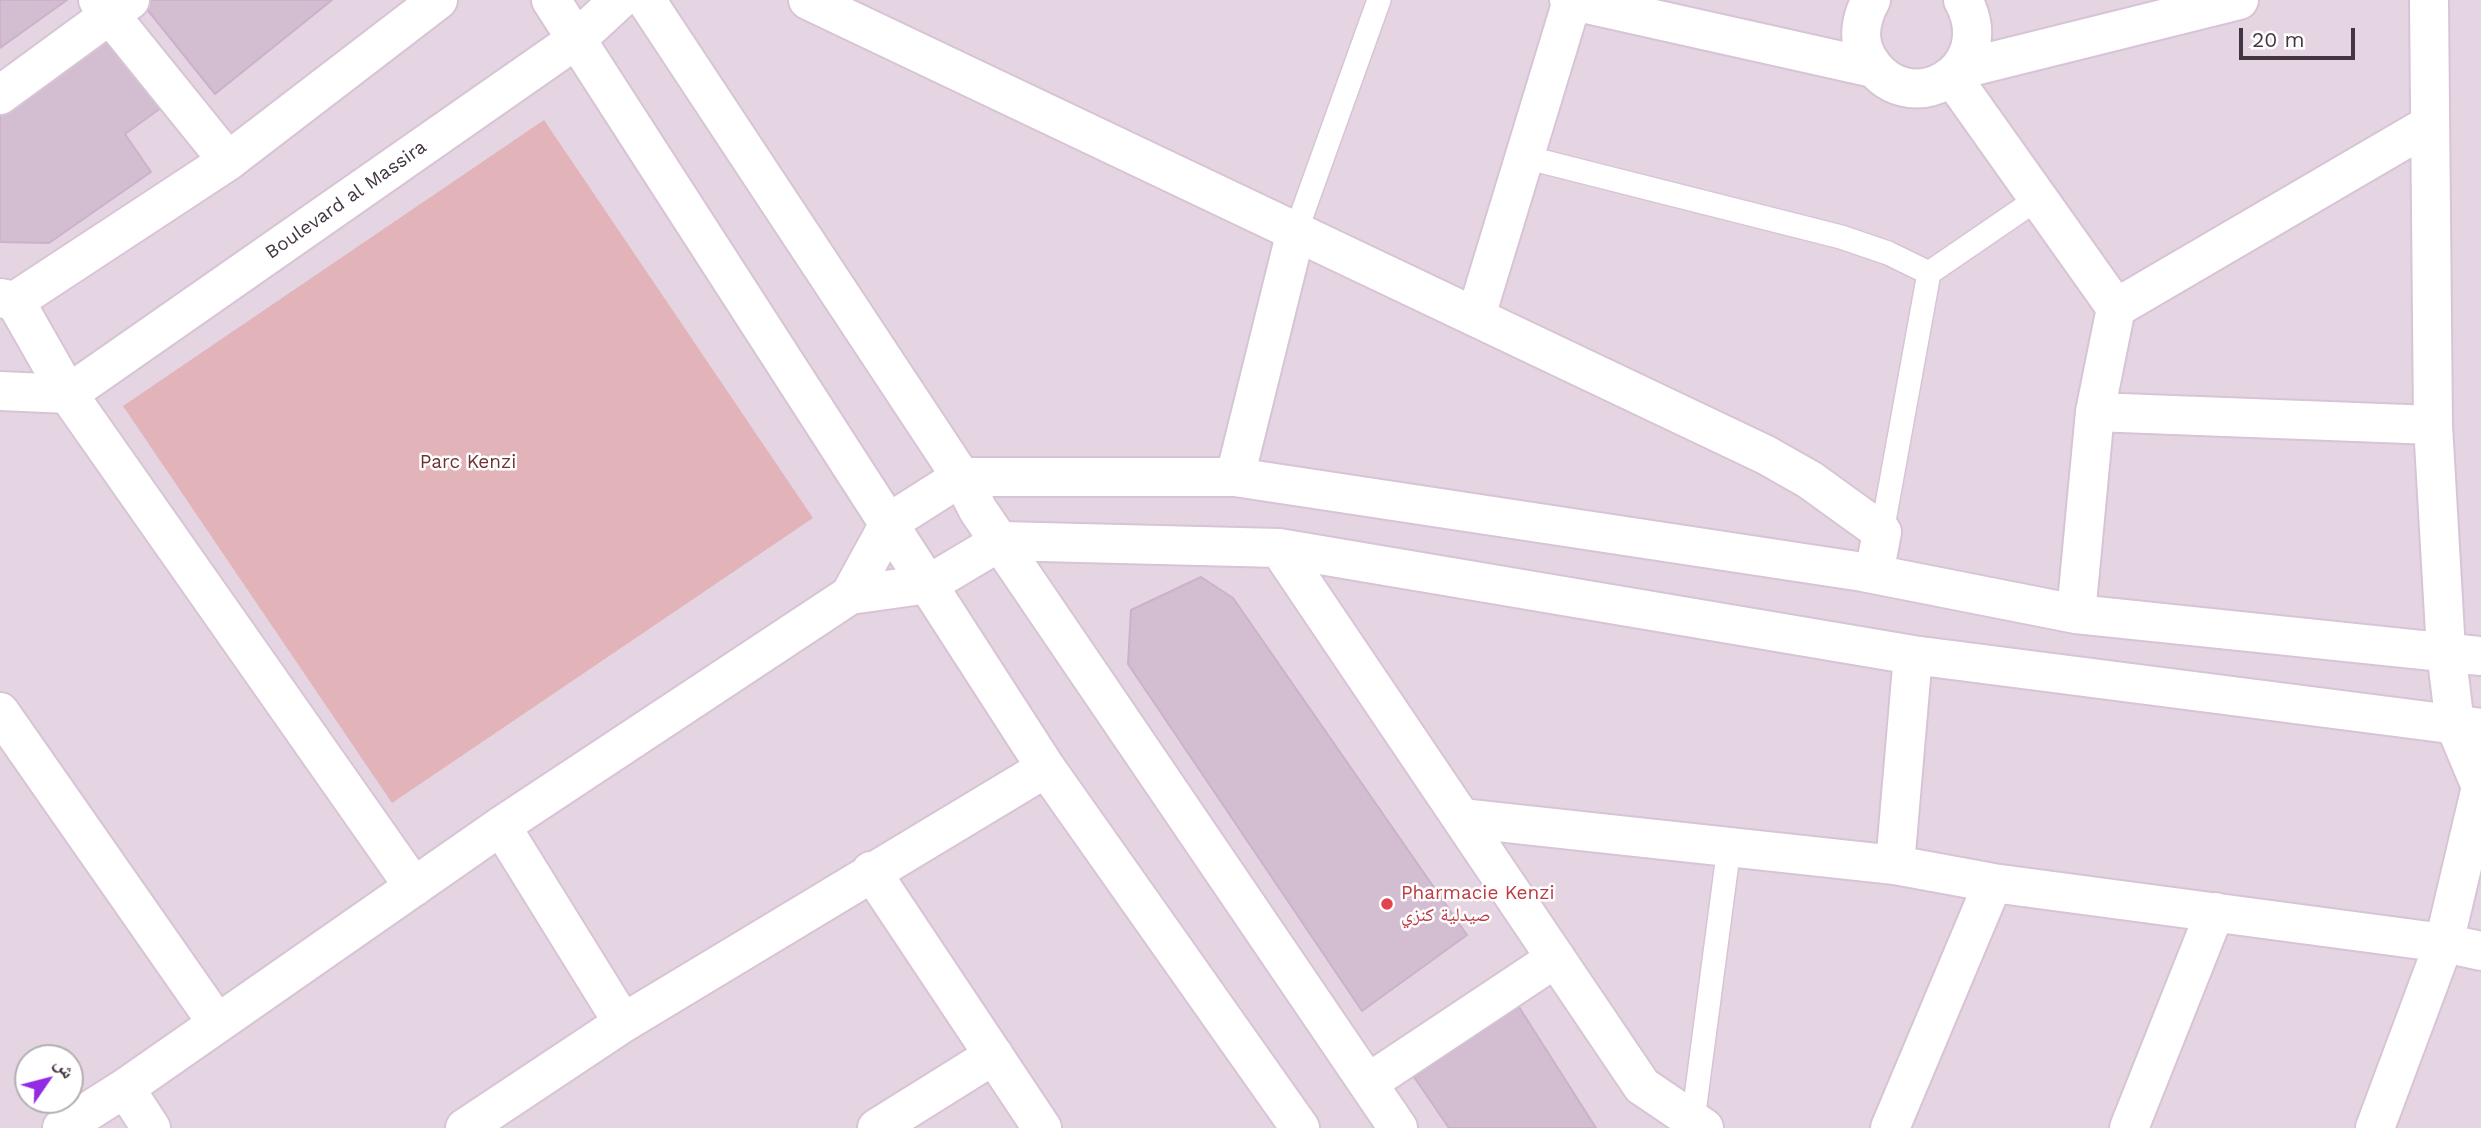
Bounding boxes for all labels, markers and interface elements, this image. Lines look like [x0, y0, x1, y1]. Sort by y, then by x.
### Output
scale bar [2243, 14, 2358, 58]
text: 20 m [2252, 27, 2304, 52]
street label: Boulevard al Massira [261, 136, 431, 264]
park label: Parc Kenzi [420, 451, 516, 473]
place label: Pharmacie Kenzi صيدلية كنزي [1401, 882, 1554, 926]
marker: Pharmacie Kenzi صيدلية كنزي [1379, 896, 1395, 912]
north arrow [14, 1044, 84, 1114]
text: ش [50, 1053, 80, 1083]

